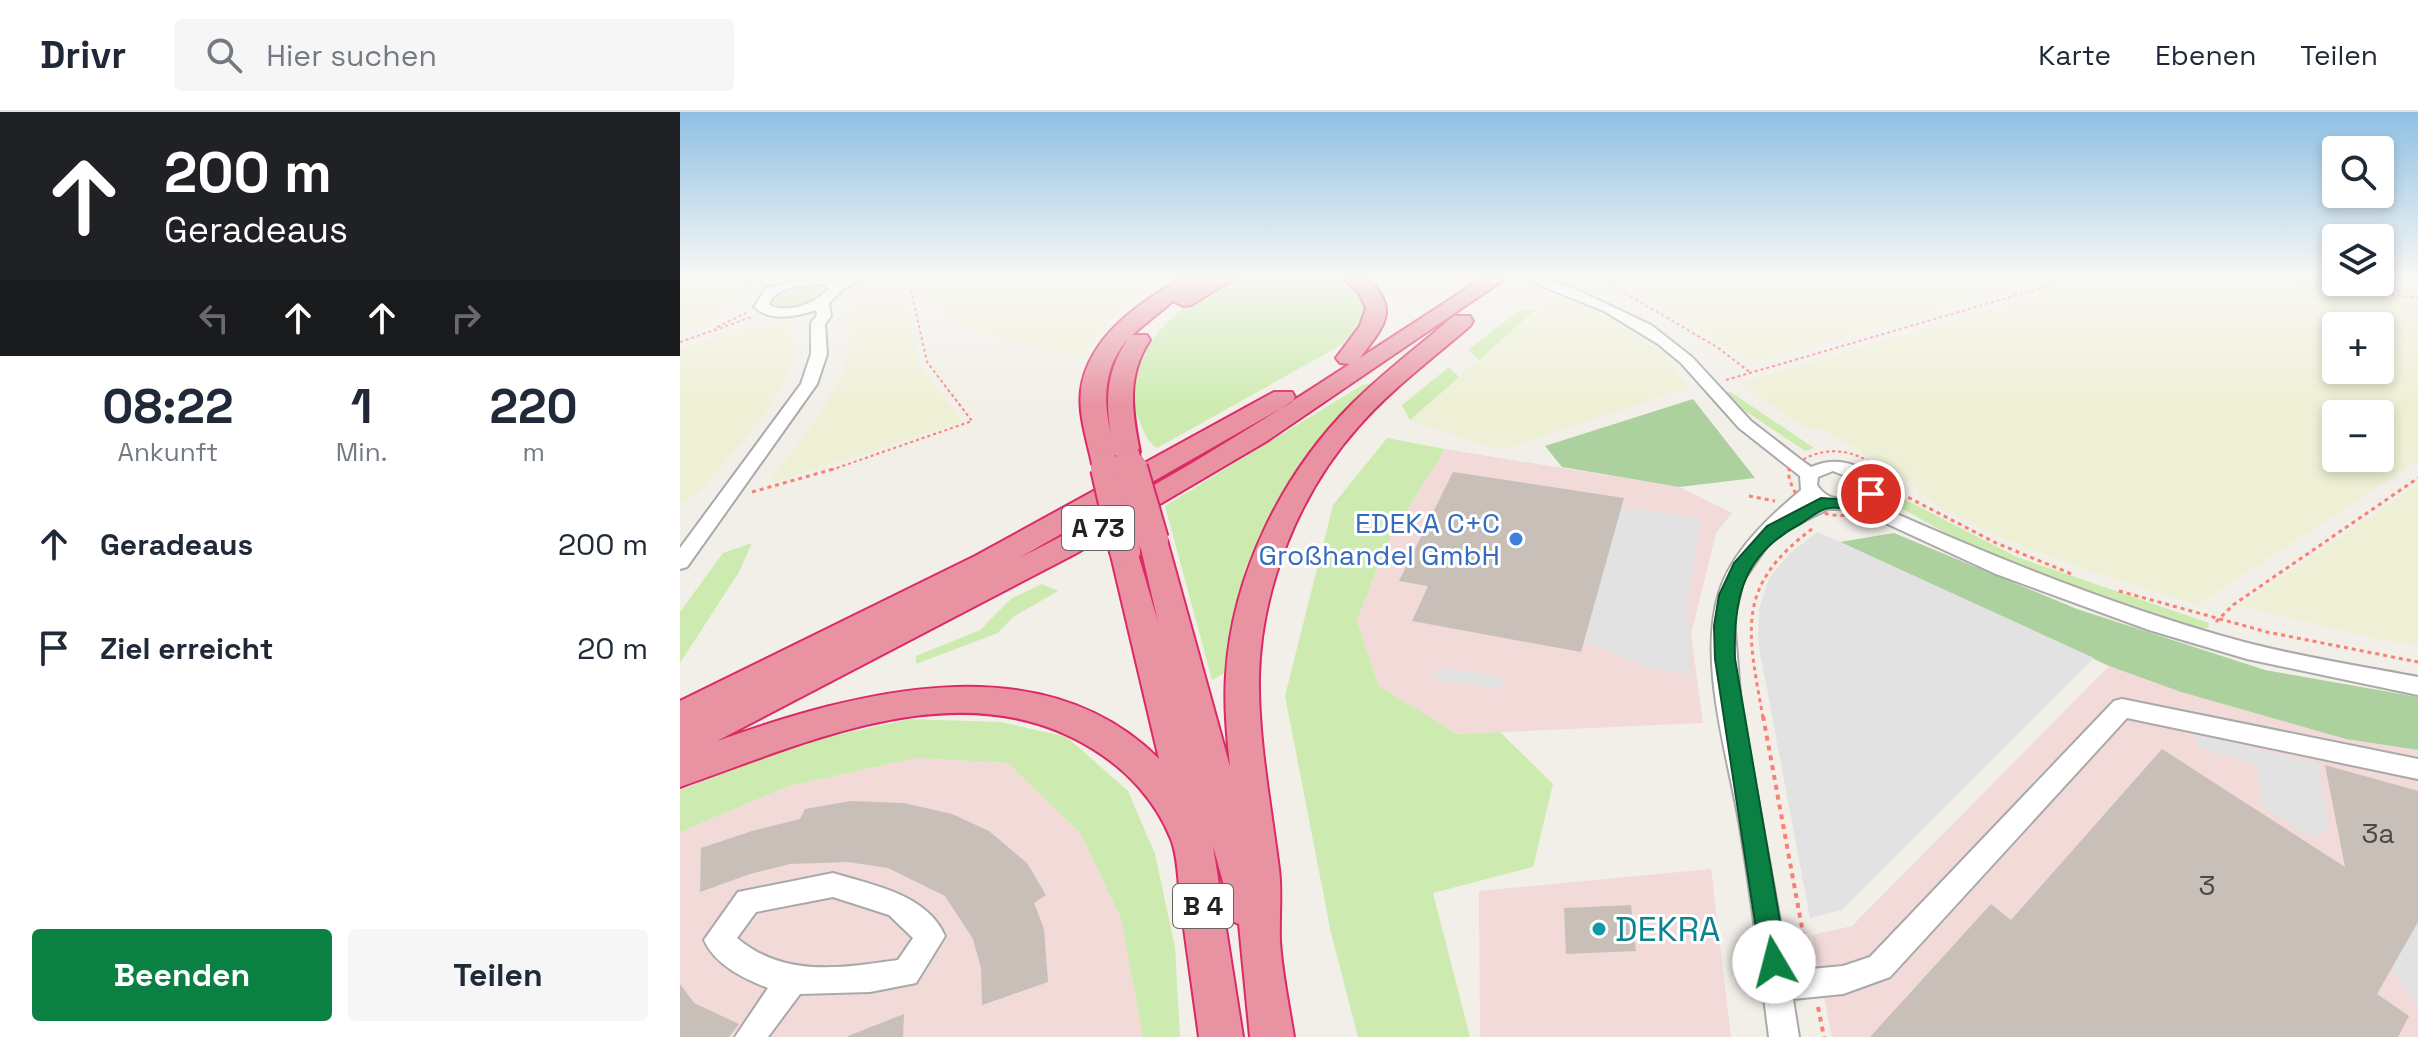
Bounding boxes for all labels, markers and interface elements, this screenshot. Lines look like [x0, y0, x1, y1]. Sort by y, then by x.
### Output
search box [174, 19, 734, 91]
text: Drivr [40, 31, 126, 79]
icon: search [202, 33, 246, 77]
text: Hier suchen [266, 36, 437, 75]
text: Karte [2038, 37, 2111, 73]
text: Ebenen [2155, 37, 2256, 73]
text: Teilen [2300, 37, 2378, 73]
map controls [2322, 136, 2394, 472]
button: search [2322, 136, 2394, 208]
text: 200 m [164, 137, 332, 208]
icon: ahead [32, 144, 136, 248]
text: Geradeaus [164, 207, 348, 253]
button: layers [2322, 224, 2394, 296]
icon: left [192, 296, 236, 340]
icon: ahead [276, 296, 320, 340]
icon: ahead [360, 296, 404, 340]
icon: right [444, 296, 488, 340]
button: + [2322, 312, 2394, 384]
text: 08:22 [102, 376, 234, 437]
text: 1 [351, 376, 372, 437]
text: 220 [490, 376, 578, 437]
button: − [2322, 400, 2394, 472]
text: Ankunft [118, 435, 218, 469]
text: Min. [336, 435, 387, 469]
text: m [522, 435, 545, 469]
pin [1837, 460, 1905, 528]
icon: arrive [1849, 472, 1893, 516]
place label: EDEKA C+C Großhandel GmbH [1259, 505, 1500, 573]
road number: A 73 [1062, 506, 1134, 550]
icon: ahead [32, 522, 76, 566]
text: Geradeaus [100, 525, 253, 564]
text: 200 m [558, 525, 648, 564]
marker: EDEKA C+C Großhandel GmbH [1507, 530, 1525, 548]
icon: arrive [32, 626, 76, 670]
text: Ziel erreicht [100, 629, 273, 668]
text: 20 m [577, 629, 648, 668]
house number: 3a [2361, 815, 2395, 851]
house number: 3 [2199, 867, 2215, 903]
road number: B 4 [1173, 884, 1233, 928]
place label: DEKRA [1615, 908, 1720, 951]
marker: DEKRA [1590, 920, 1608, 938]
position arrow [1732, 920, 1816, 1004]
button: Beenden [32, 929, 332, 1021]
button: Teilen [348, 929, 648, 1021]

